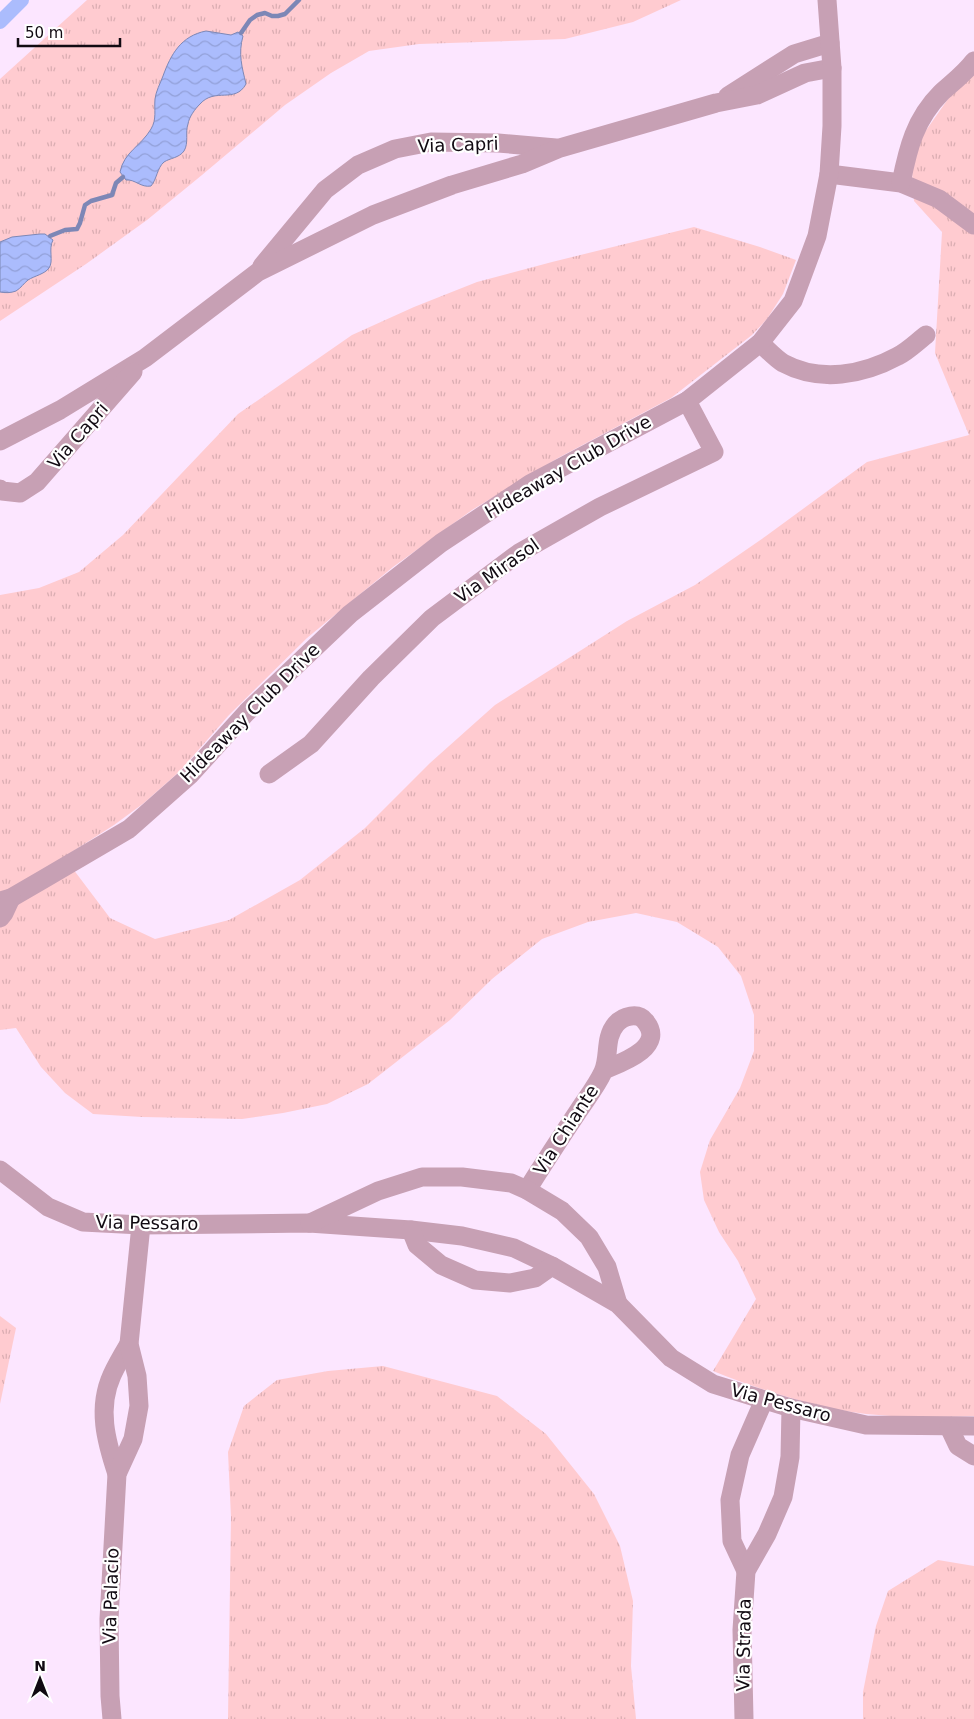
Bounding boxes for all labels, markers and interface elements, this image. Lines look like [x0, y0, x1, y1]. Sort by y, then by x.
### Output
scale bar [18, 15, 120, 47]
text: 50 m [25, 24, 63, 42]
street label: Via Capri [417, 133, 499, 156]
street label: Via Capri [43, 398, 112, 473]
street label: Hideaway Club Drive [481, 410, 655, 523]
street label: Via Mirasol [451, 534, 543, 607]
street label: Hideaway Club Drive [176, 639, 324, 787]
street label: Via Chiante [529, 1081, 602, 1179]
street label: Via Pessaro [95, 1211, 199, 1234]
street label: Via Pessaro [729, 1379, 833, 1426]
street label: Via Palacio [98, 1547, 123, 1645]
street label: Via Strada [732, 1598, 755, 1692]
north arrow [15, 1654, 65, 1704]
text: N [34, 1658, 46, 1674]

